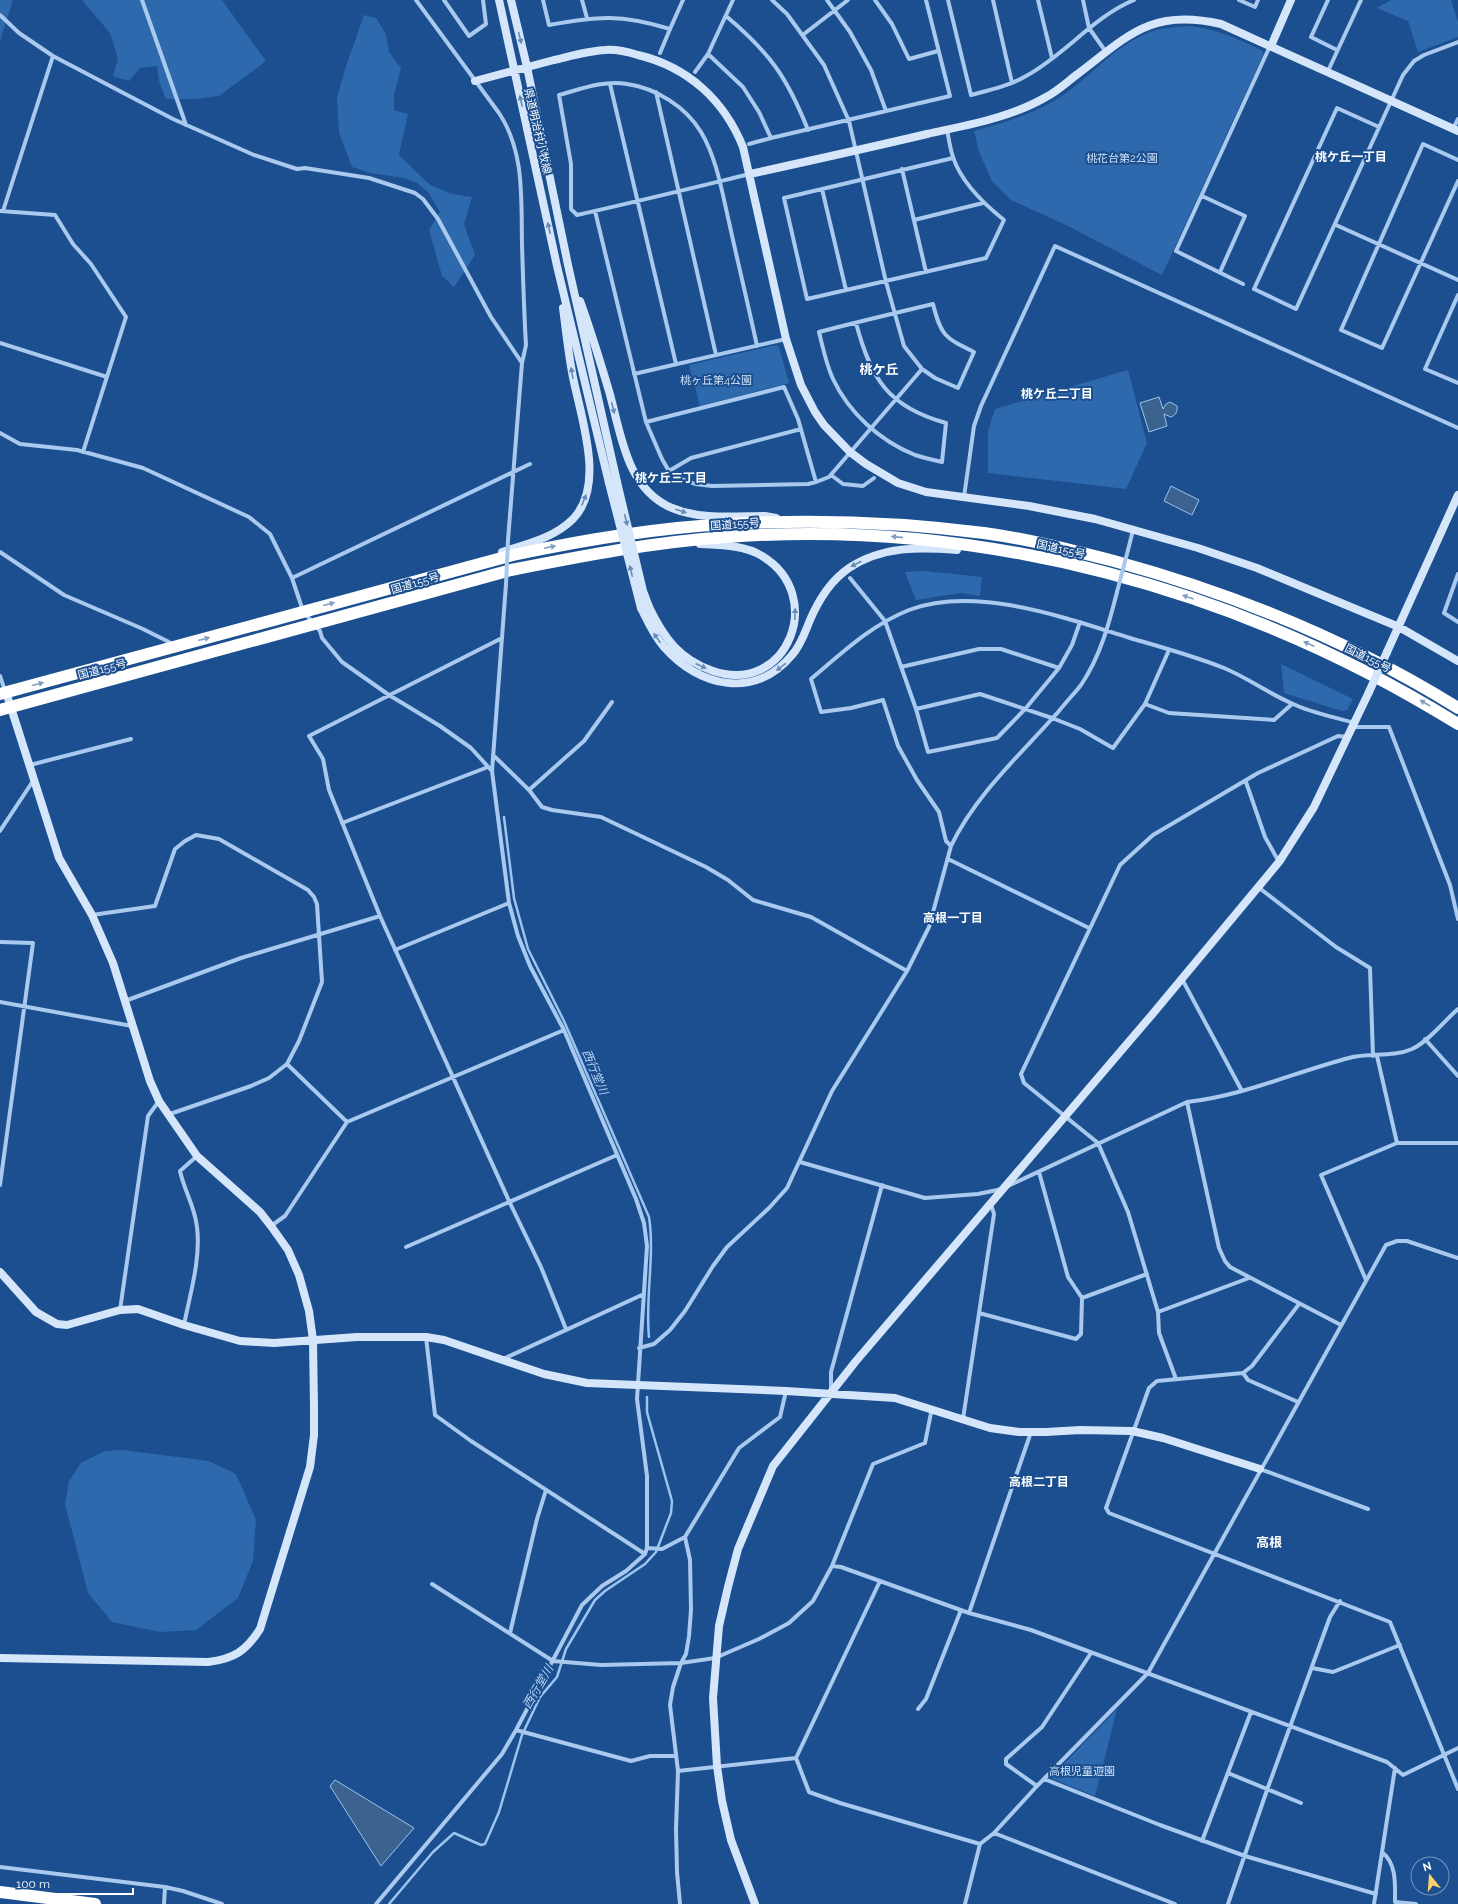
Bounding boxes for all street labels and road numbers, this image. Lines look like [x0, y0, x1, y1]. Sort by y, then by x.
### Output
street label: 県道明治村小牧線 [521, 87, 554, 175]
street label: 国道155号 [710, 516, 760, 533]
street label: 国道155号 [1035, 538, 1087, 561]
street label: 国道155号 [389, 570, 441, 597]
street label: 国道155号 [1343, 642, 1393, 675]
street label: 国道155号 [76, 657, 128, 682]

